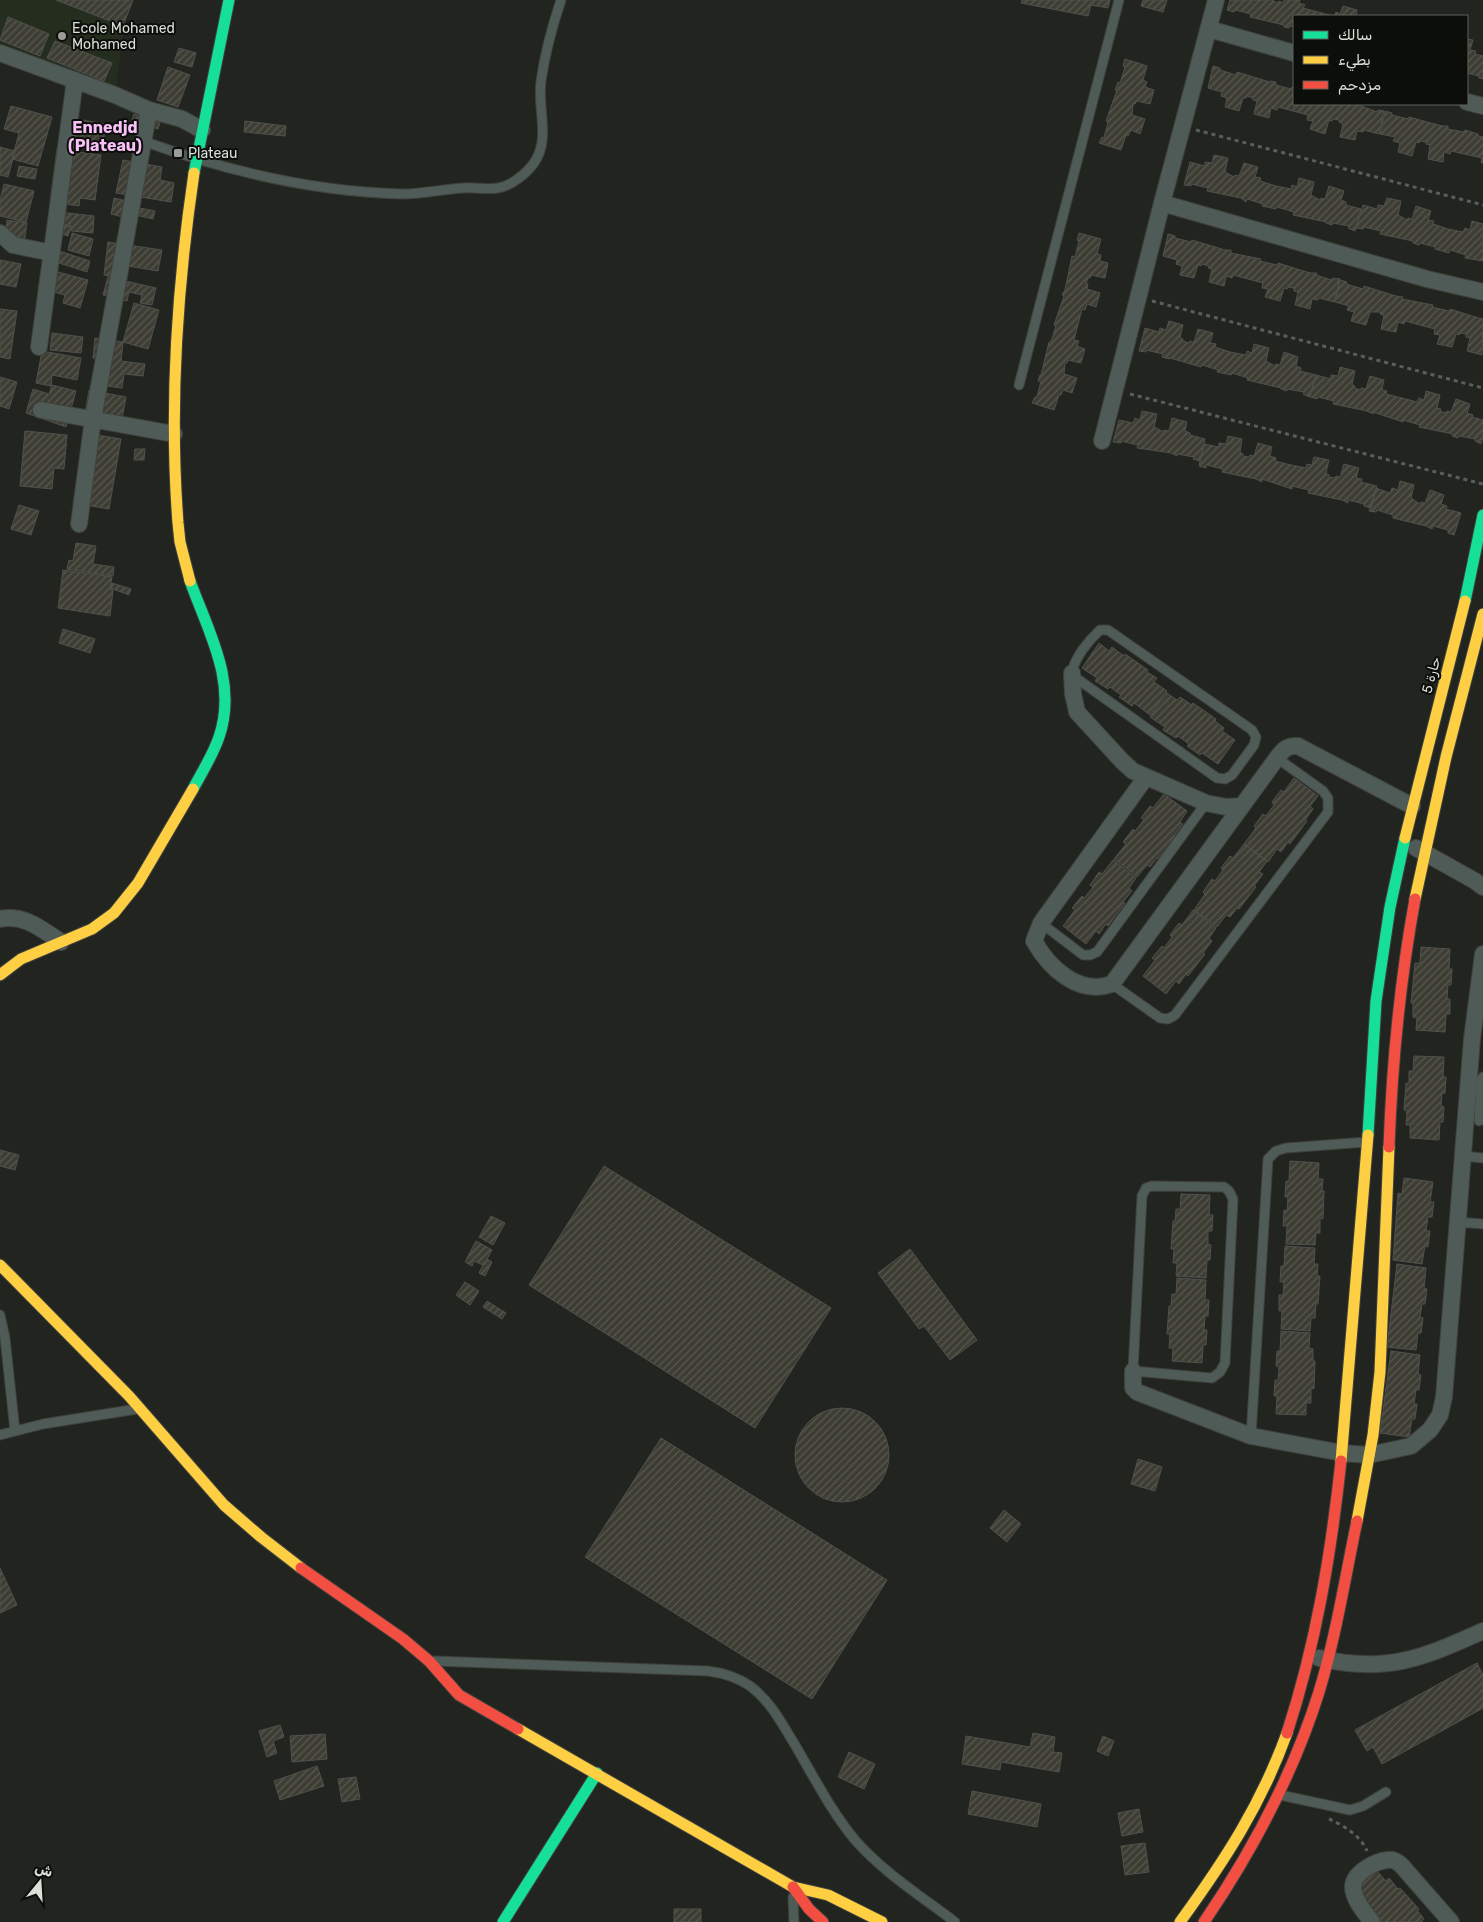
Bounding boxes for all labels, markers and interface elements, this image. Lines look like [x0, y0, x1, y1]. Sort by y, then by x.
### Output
legend [1293, 15, 1468, 105]
place label: Ecole Mohamed Mohamed [72, 20, 175, 53]
text: سالك [1338, 26, 1373, 44]
marker: Ecole Mohamed Mohamed [56, 30, 68, 42]
text: بطيء [1338, 51, 1371, 72]
text: مزدحم [1338, 76, 1381, 95]
district label: Ennedjd (Plateau) [68, 118, 142, 155]
place label: Plateau [188, 145, 238, 162]
marker: Plateau [172, 147, 184, 159]
street label: حارة 5 [1418, 655, 1445, 695]
north arrow [15, 1857, 65, 1907]
text: ش [33, 1859, 55, 1881]

